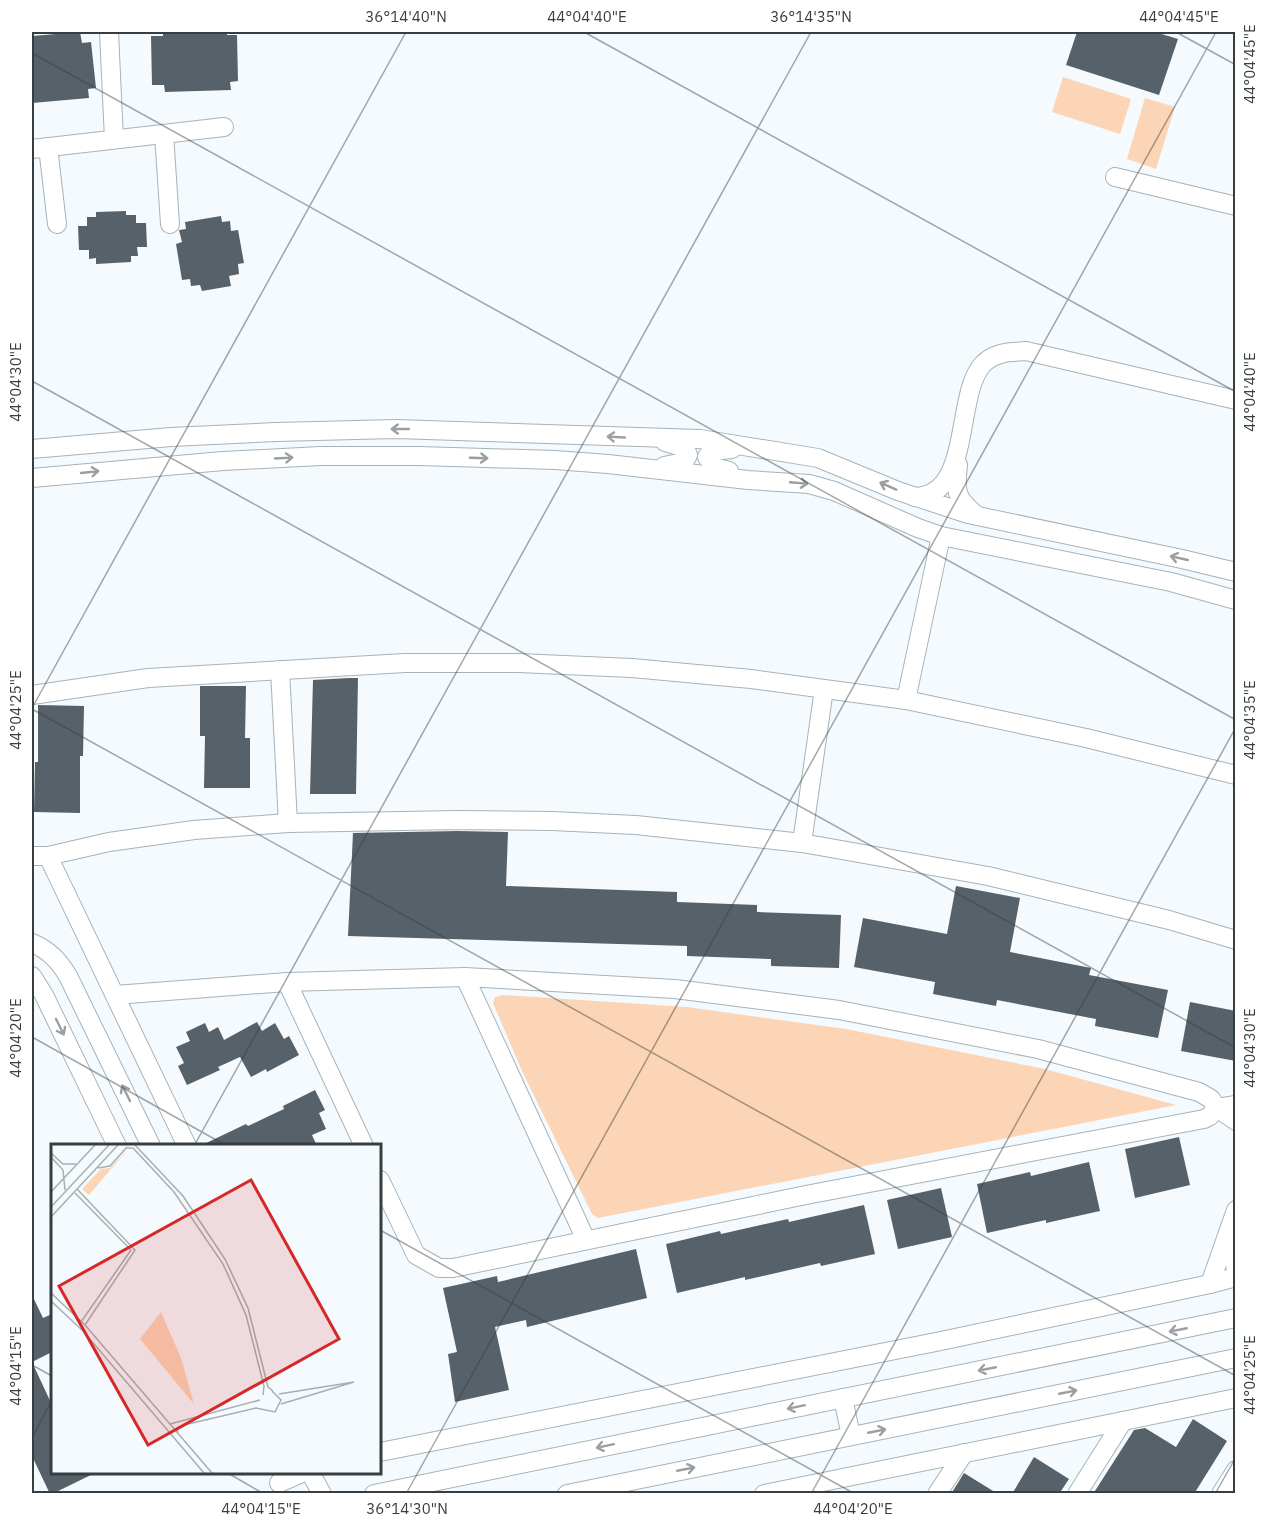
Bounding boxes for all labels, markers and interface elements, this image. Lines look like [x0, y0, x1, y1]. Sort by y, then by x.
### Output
text: 36°14'40"N [365, 7, 447, 26]
text: 44°04'40"E [547, 7, 627, 26]
text: 36°14'35"N [770, 7, 852, 26]
text: 44°04'45"E [1139, 7, 1219, 26]
text: 44°04'45"E [1240, 24, 1259, 104]
text: 44°04'30"E [6, 342, 25, 422]
text: 44°04'40"E [1240, 352, 1259, 432]
one-way arrow [391, 423, 411, 435]
one-way arrow [607, 431, 627, 442]
one-way arrow [469, 452, 489, 463]
one-way arrow [274, 453, 294, 464]
one-way arrow [79, 466, 99, 477]
one-way arrow [788, 478, 808, 489]
one-way arrow [879, 480, 897, 491]
one-way arrow [1170, 552, 1189, 563]
text: 44°04'25"E [6, 670, 25, 750]
text: 44°04'35"E [1240, 680, 1259, 760]
text: 44°04'20"E [6, 998, 25, 1078]
text: 44°04'30"E [1240, 1008, 1259, 1088]
one-way arrow [54, 1017, 66, 1035]
one-way arrow [119, 1084, 131, 1102]
inset map [51, 1144, 381, 1474]
one-way arrow [1169, 1325, 1188, 1336]
text: 44°04'15"E [6, 1326, 25, 1406]
text: 44°04'25"E [1240, 1335, 1259, 1415]
one-way arrow [978, 1363, 997, 1375]
one-way arrow [1058, 1386, 1078, 1397]
one-way arrow [787, 1402, 806, 1413]
one-way arrow [867, 1425, 886, 1436]
one-way arrow [596, 1441, 615, 1452]
one-way arrow [676, 1463, 695, 1475]
text: 44°04'15"E [221, 1499, 301, 1518]
text: 36°14'30"N [366, 1499, 448, 1518]
text: 44°04'20"E [813, 1499, 893, 1518]

